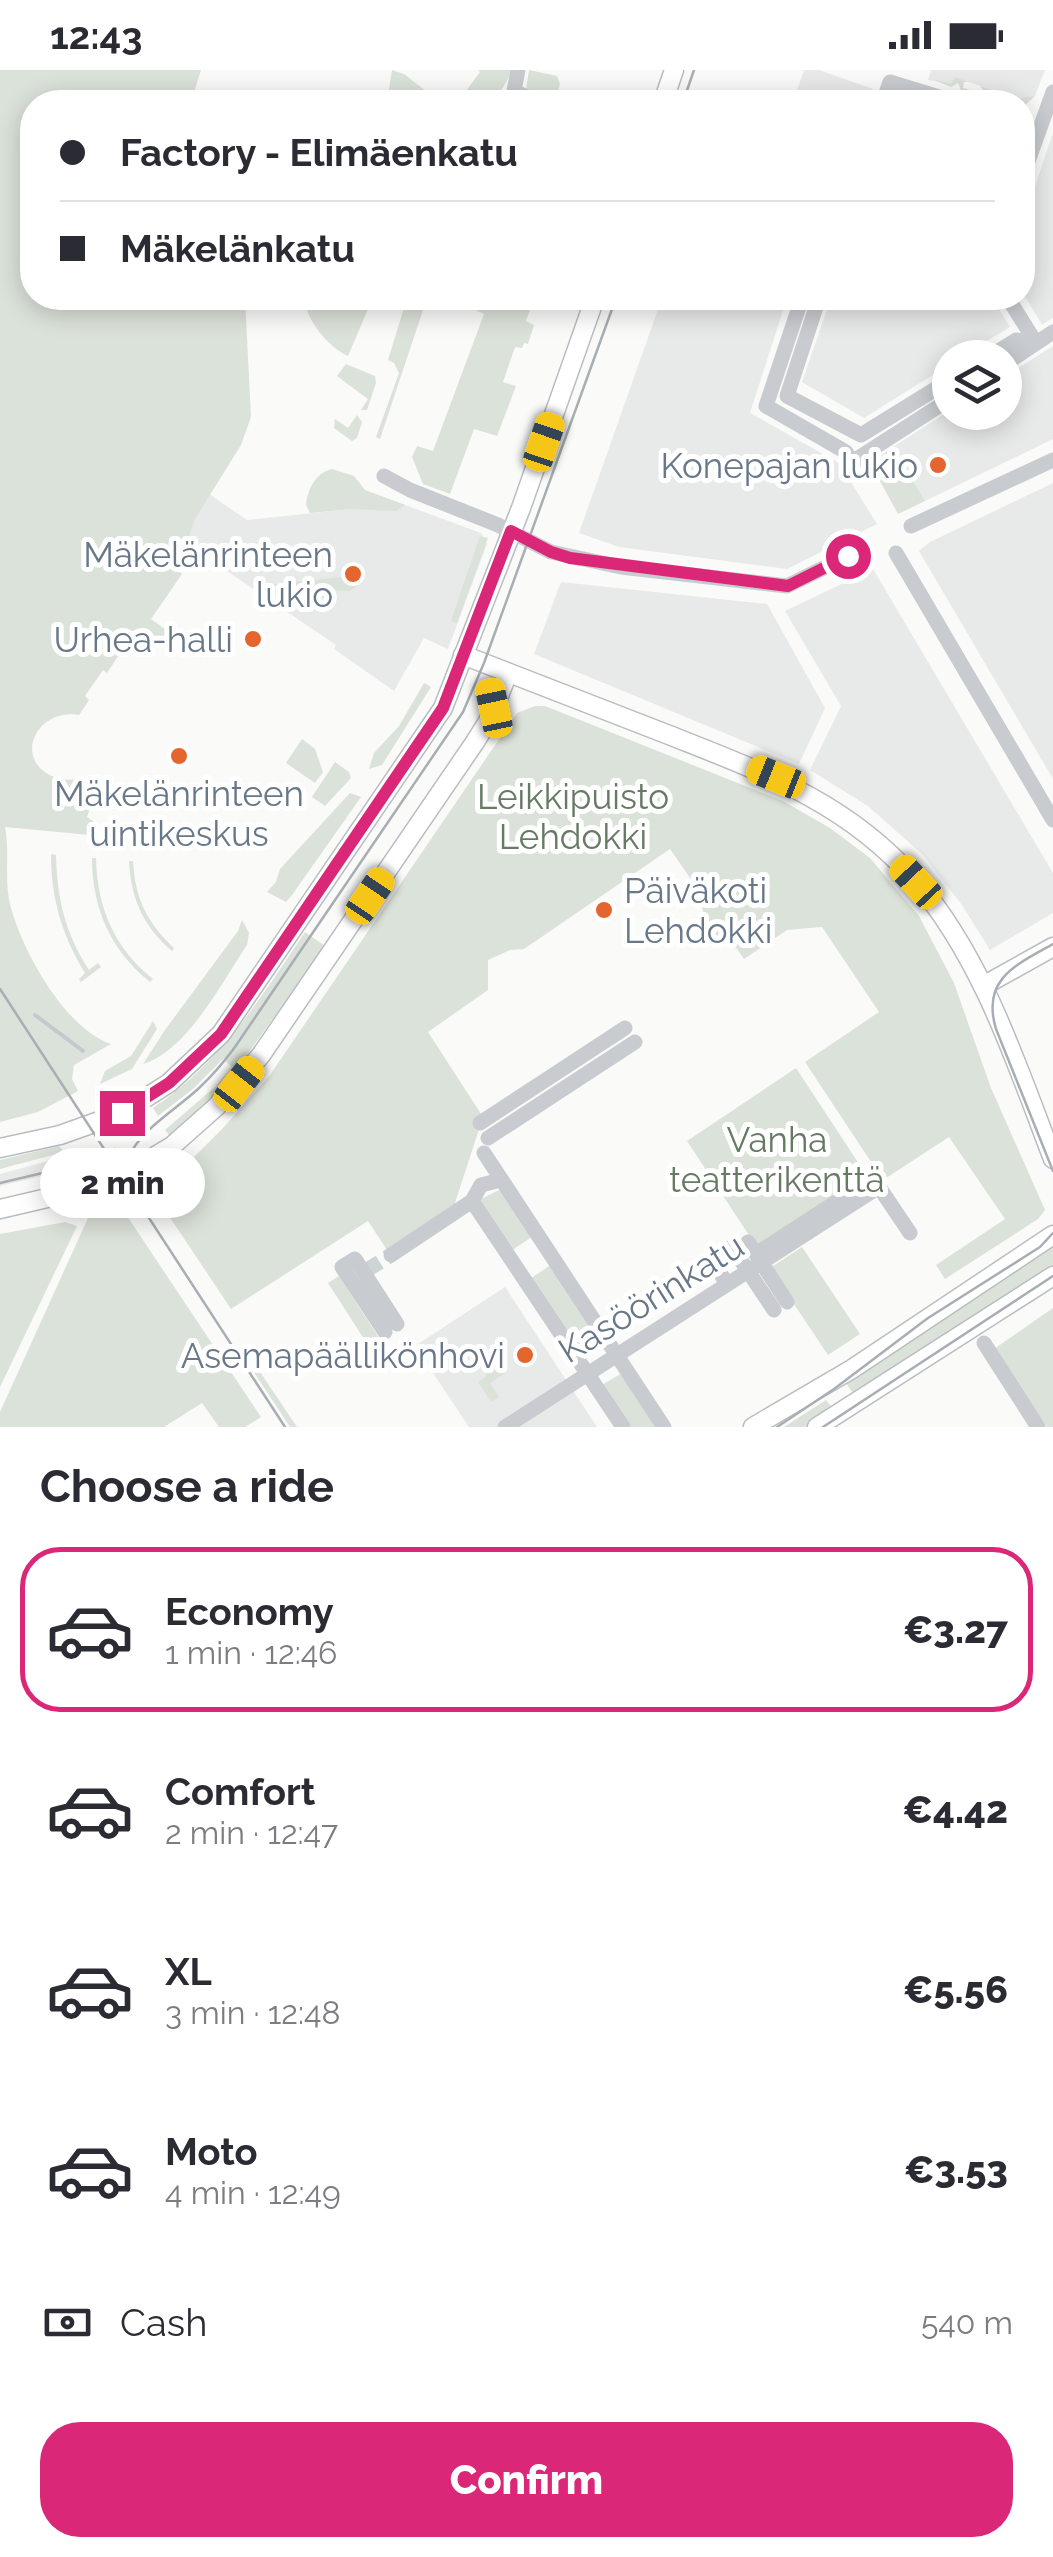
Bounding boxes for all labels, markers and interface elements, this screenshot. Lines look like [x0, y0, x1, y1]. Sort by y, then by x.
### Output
text: 12:43 [50, 13, 143, 58]
text: Factory - Elimäenkatu [120, 130, 518, 175]
text: Mäkelänkatu [120, 226, 355, 271]
map controls [932, 340, 1022, 430]
button: layers [932, 340, 1022, 430]
car [520, 409, 568, 475]
place label: Konepajan lukio [661, 445, 918, 486]
marker: Konepajan lukio [927, 454, 949, 476]
place label: Mäkelänrinteen lukio [83, 534, 333, 615]
route start [826, 534, 871, 579]
marker: Mäkelänrinteen lukio [342, 563, 364, 585]
place label: Urhea-halli [54, 619, 233, 660]
marker: Urhea-halli [242, 628, 264, 650]
car [473, 676, 515, 740]
marker: Mäkelänrinteen uintikeskus [168, 745, 190, 767]
car [743, 752, 809, 802]
place label: Mäkelänrinteen uintikeskus [54, 773, 304, 854]
park label: Leikkipuisto Lehdokki [477, 776, 669, 857]
car [885, 850, 947, 914]
car [341, 863, 399, 929]
place label: Päiväkoti Lehdokki [624, 870, 772, 951]
marker: Päiväkoti Lehdokki [593, 899, 615, 921]
car [209, 1051, 269, 1117]
route end [100, 1091, 145, 1136]
park label: Vanha teatterikenttä [669, 1119, 885, 1200]
callout: 2 min [39, 1148, 204, 1218]
text: 2 min [80, 1164, 165, 1201]
street label: Kasöörinkatu [551, 1225, 751, 1371]
place label: Asemapäällikönhovi [181, 1335, 505, 1376]
marker: Asemapäällikönhovi [514, 1344, 536, 1366]
text: Choose a ride [40, 1460, 334, 1513]
icon: car [45, 1585, 135, 1675]
text: Economy [165, 1589, 334, 1634]
text: €3.27 [903, 1607, 1008, 1652]
text: 1 min · 12:46 [165, 1634, 337, 1671]
icon: car [45, 1765, 135, 1855]
text: Comfort [165, 1769, 315, 1814]
text: €4.42 [903, 1787, 1008, 1832]
text: 2 min · 12:47 [165, 1814, 338, 1851]
icon: car [45, 1945, 135, 2035]
text: XL [165, 1949, 212, 1994]
text: €5.56 [903, 1967, 1008, 2012]
text: 3 min · 12:48 [165, 1994, 341, 2031]
icon: car [45, 2125, 135, 2215]
text: Moto [165, 2129, 258, 2174]
text: €3.53 [904, 2147, 1008, 2192]
text: 4 min · 12:49 [165, 2174, 341, 2211]
icon: cash [40, 2295, 95, 2350]
text: Cash [120, 2300, 207, 2345]
text: 540 m [921, 2304, 1013, 2341]
button: Confirm [40, 2422, 1013, 2537]

